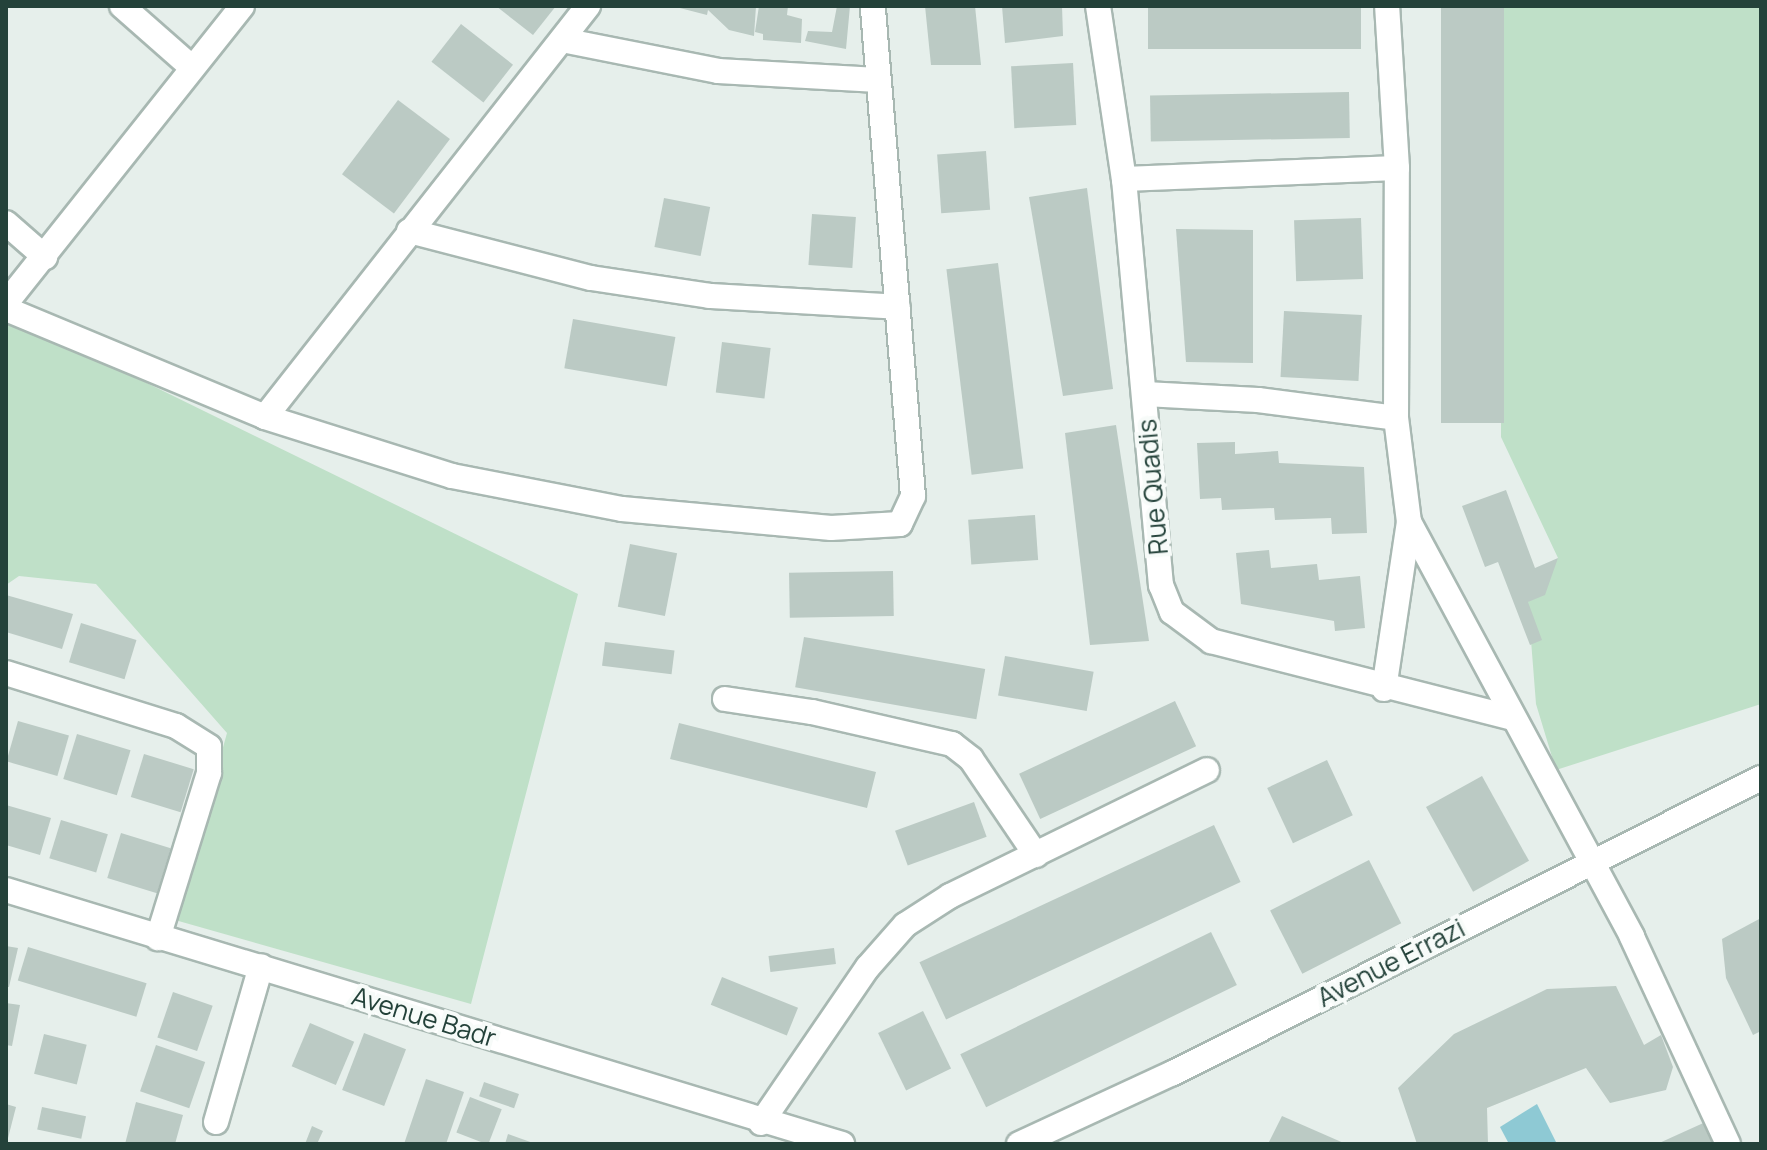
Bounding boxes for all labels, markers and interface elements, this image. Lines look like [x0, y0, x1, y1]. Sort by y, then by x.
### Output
street label: Rue Quadis [1132, 418, 1174, 556]
street label: Avenue Errazi [1312, 912, 1470, 1014]
street label: Avenue Badr [348, 980, 500, 1054]

